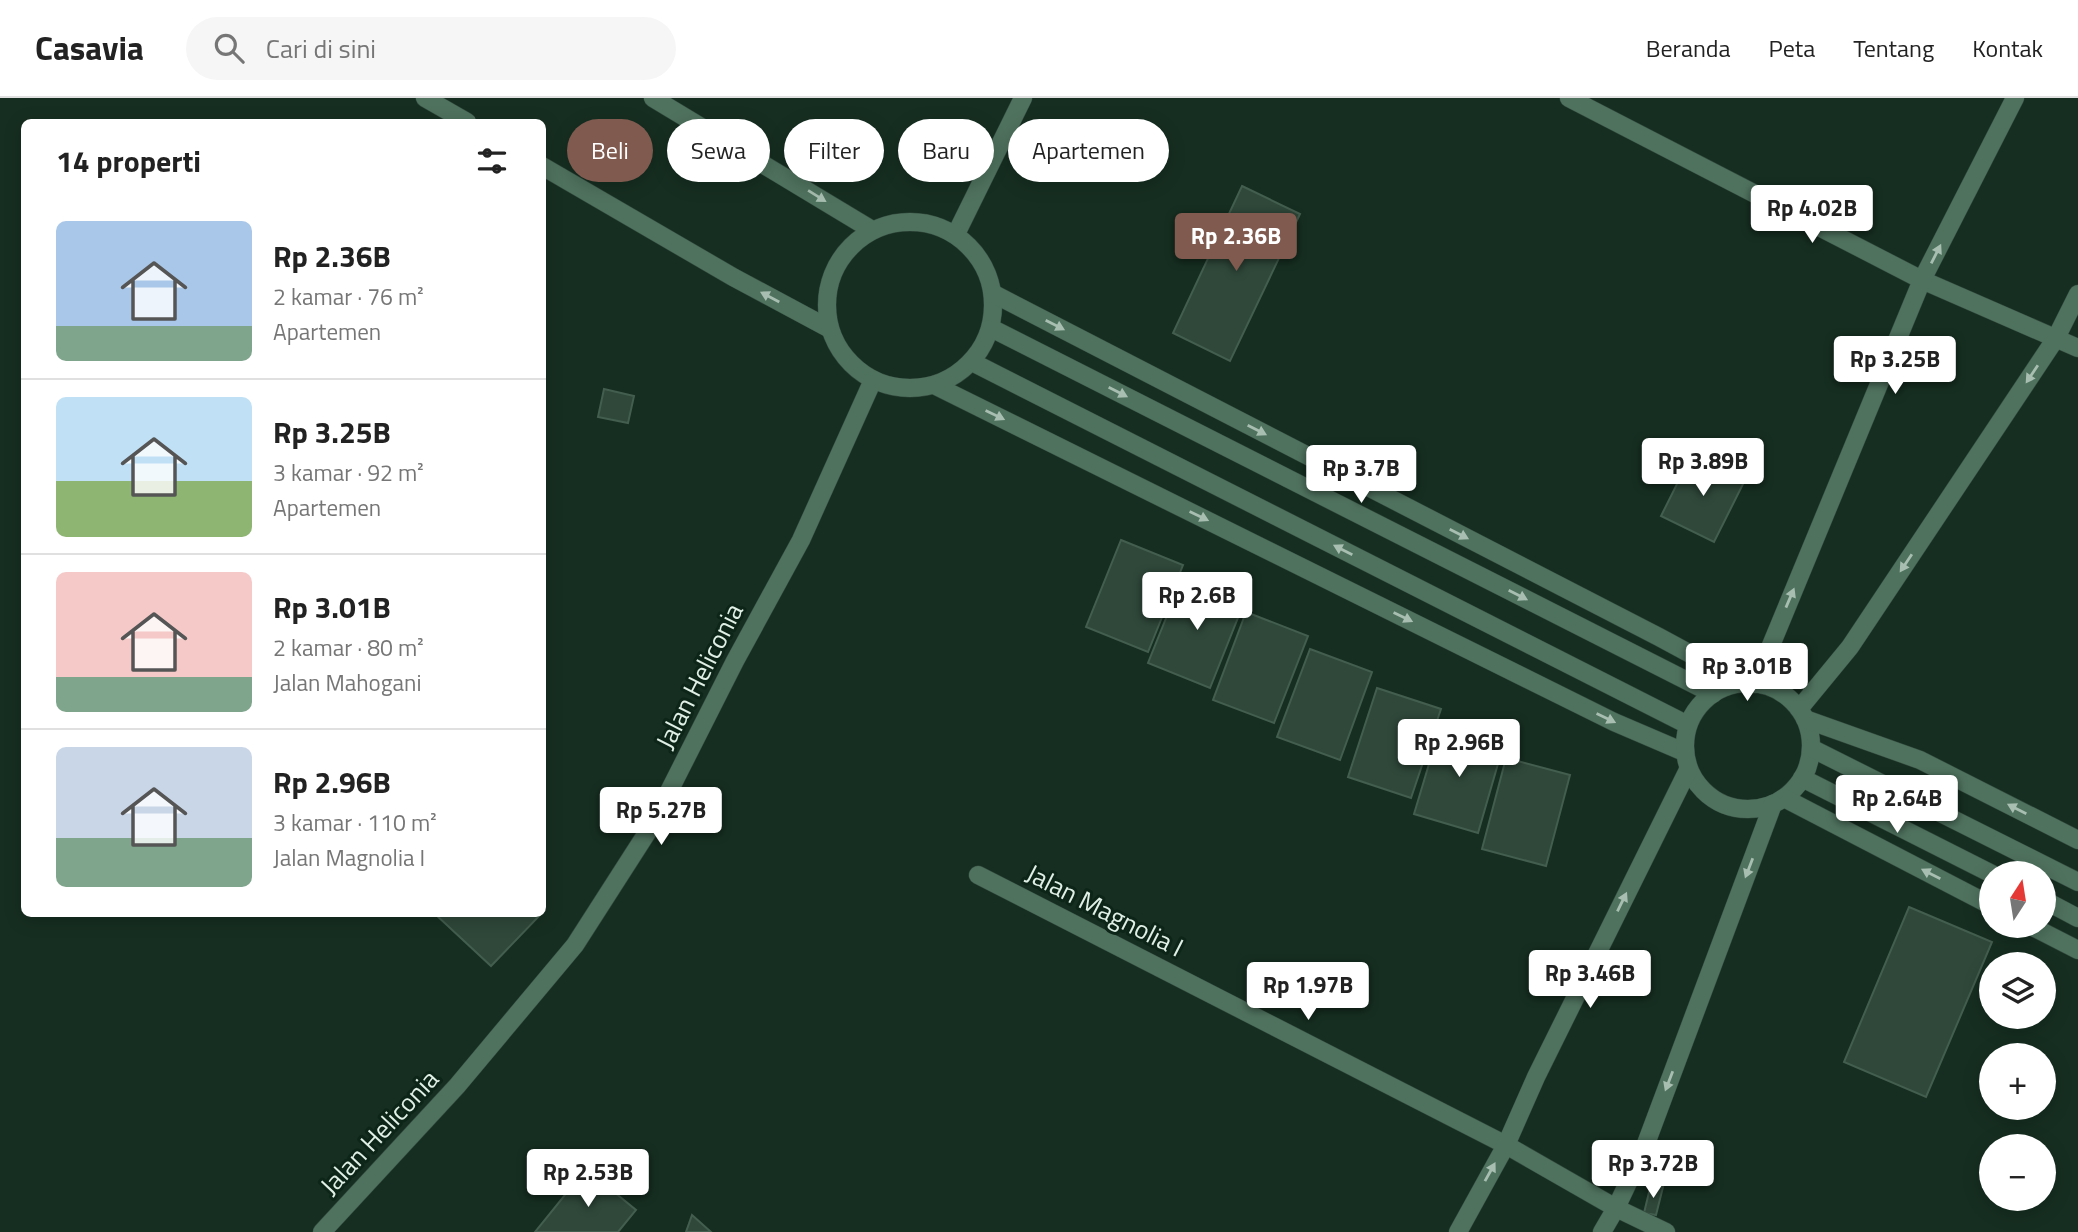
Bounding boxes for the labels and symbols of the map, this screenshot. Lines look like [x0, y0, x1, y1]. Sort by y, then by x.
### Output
pin: Rp 4.02B [1740, 186, 1884, 245]
one-way arrow [807, 189, 826, 202]
pin: Rp 2.36B [1164, 214, 1308, 273]
one-way arrow [1931, 244, 1942, 264]
one-way arrow [760, 291, 780, 303]
one-way arrow [1045, 320, 1065, 331]
pin: Rp 3.25B [1823, 336, 1967, 396]
one-way arrow [2025, 365, 2039, 383]
one-way arrow [1108, 387, 1128, 398]
one-way arrow [985, 410, 1005, 421]
one-way arrow [1247, 424, 1267, 435]
pin: Rp 3.89B [1631, 438, 1775, 498]
pin: Rp 3.7B [1296, 446, 1426, 505]
one-way arrow [1189, 511, 1209, 522]
one-way arrow [1449, 528, 1469, 539]
one-way arrow [1332, 544, 1352, 556]
one-way arrow [1899, 553, 1912, 573]
pin: Rp 2.6B [1132, 573, 1262, 632]
one-way arrow [1508, 588, 1528, 600]
one-way arrow [1784, 588, 1795, 609]
street label: Jalan Heliconia [646, 596, 752, 756]
one-way arrow [1393, 612, 1413, 623]
pin: Rp 3.01B [1675, 644, 1819, 703]
one-way arrow [1596, 713, 1617, 724]
pin: Rp 2.96B [1387, 720, 1531, 779]
pin: Rp 2.64B [1825, 776, 1969, 835]
pin: Rp 5.27B [589, 788, 733, 847]
one-way arrow [2007, 804, 2027, 815]
street label: Jalan Magnolia I [1020, 854, 1190, 966]
one-way arrow [1743, 858, 1754, 879]
north arrow [1979, 861, 2056, 938]
one-way arrow [1921, 869, 1941, 880]
one-way arrow [1616, 892, 1628, 912]
pin: Rp 3.46B [1518, 950, 1662, 1010]
pin: Rp 1.97B [1236, 962, 1380, 1022]
street label: Jalan Heliconia [310, 1061, 448, 1203]
one-way arrow [1663, 1071, 1674, 1092]
pin: Rp 3.72B [1581, 1140, 1725, 1200]
pin: Rp 2.53B [516, 1150, 660, 1209]
one-way arrow [1485, 1162, 1496, 1182]

